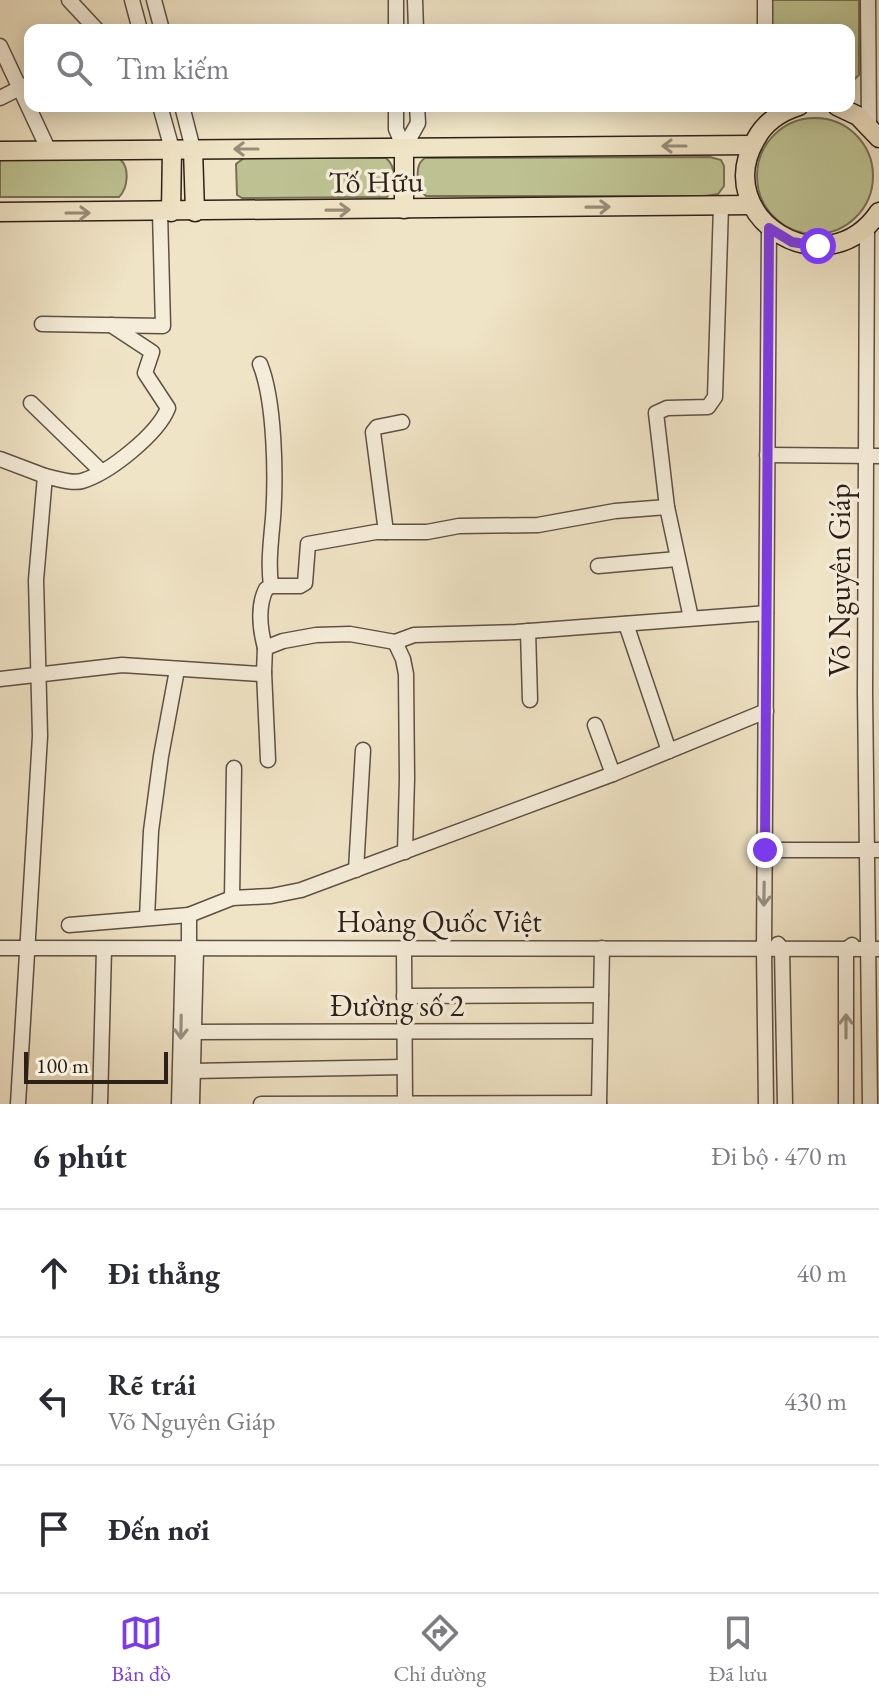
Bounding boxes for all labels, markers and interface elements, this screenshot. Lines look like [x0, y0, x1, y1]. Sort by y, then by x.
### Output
search box [24, 24, 855, 112]
icon: search [52, 46, 96, 90]
text: Tìm kiếm [116, 49, 229, 88]
one-way arrow [661, 138, 688, 154]
one-way arrow [233, 141, 260, 157]
street label: Tố Hữu [328, 161, 424, 202]
one-way arrow [584, 199, 611, 215]
one-way arrow [324, 202, 351, 218]
one-way arrow [64, 205, 91, 221]
route start [800, 228, 836, 264]
street label: Võ Nguyên Giáp [820, 483, 859, 677]
route end [747, 832, 783, 868]
one-way arrow [756, 880, 772, 907]
street label: Hoàng Quốc Việt [336, 902, 542, 941]
street label: Đường số 2 [330, 986, 465, 1025]
one-way arrow [173, 1013, 189, 1040]
one-way arrow [838, 1013, 854, 1040]
scale bar [24, 1048, 168, 1084]
text: 100 m [36, 1051, 89, 1080]
text: 6 phút [32, 1134, 127, 1178]
text: Đi bộ · 470 m [711, 1139, 847, 1173]
icon: ahead [32, 1251, 76, 1295]
text: Đi thẳng [108, 1254, 220, 1293]
text: 40 m [797, 1256, 847, 1290]
text: Rẽ trái [108, 1365, 196, 1404]
icon: left [32, 1379, 76, 1423]
text: 430 m [784, 1384, 847, 1418]
text: Võ Nguyên Giáp [108, 1404, 276, 1438]
icon: arrive [32, 1507, 76, 1551]
text: Đến nơi [108, 1510, 210, 1549]
tab: Bản đồ [111, 1611, 171, 1688]
tab: Chỉ đường [394, 1611, 486, 1688]
tab: Đã lưu [709, 1611, 768, 1688]

